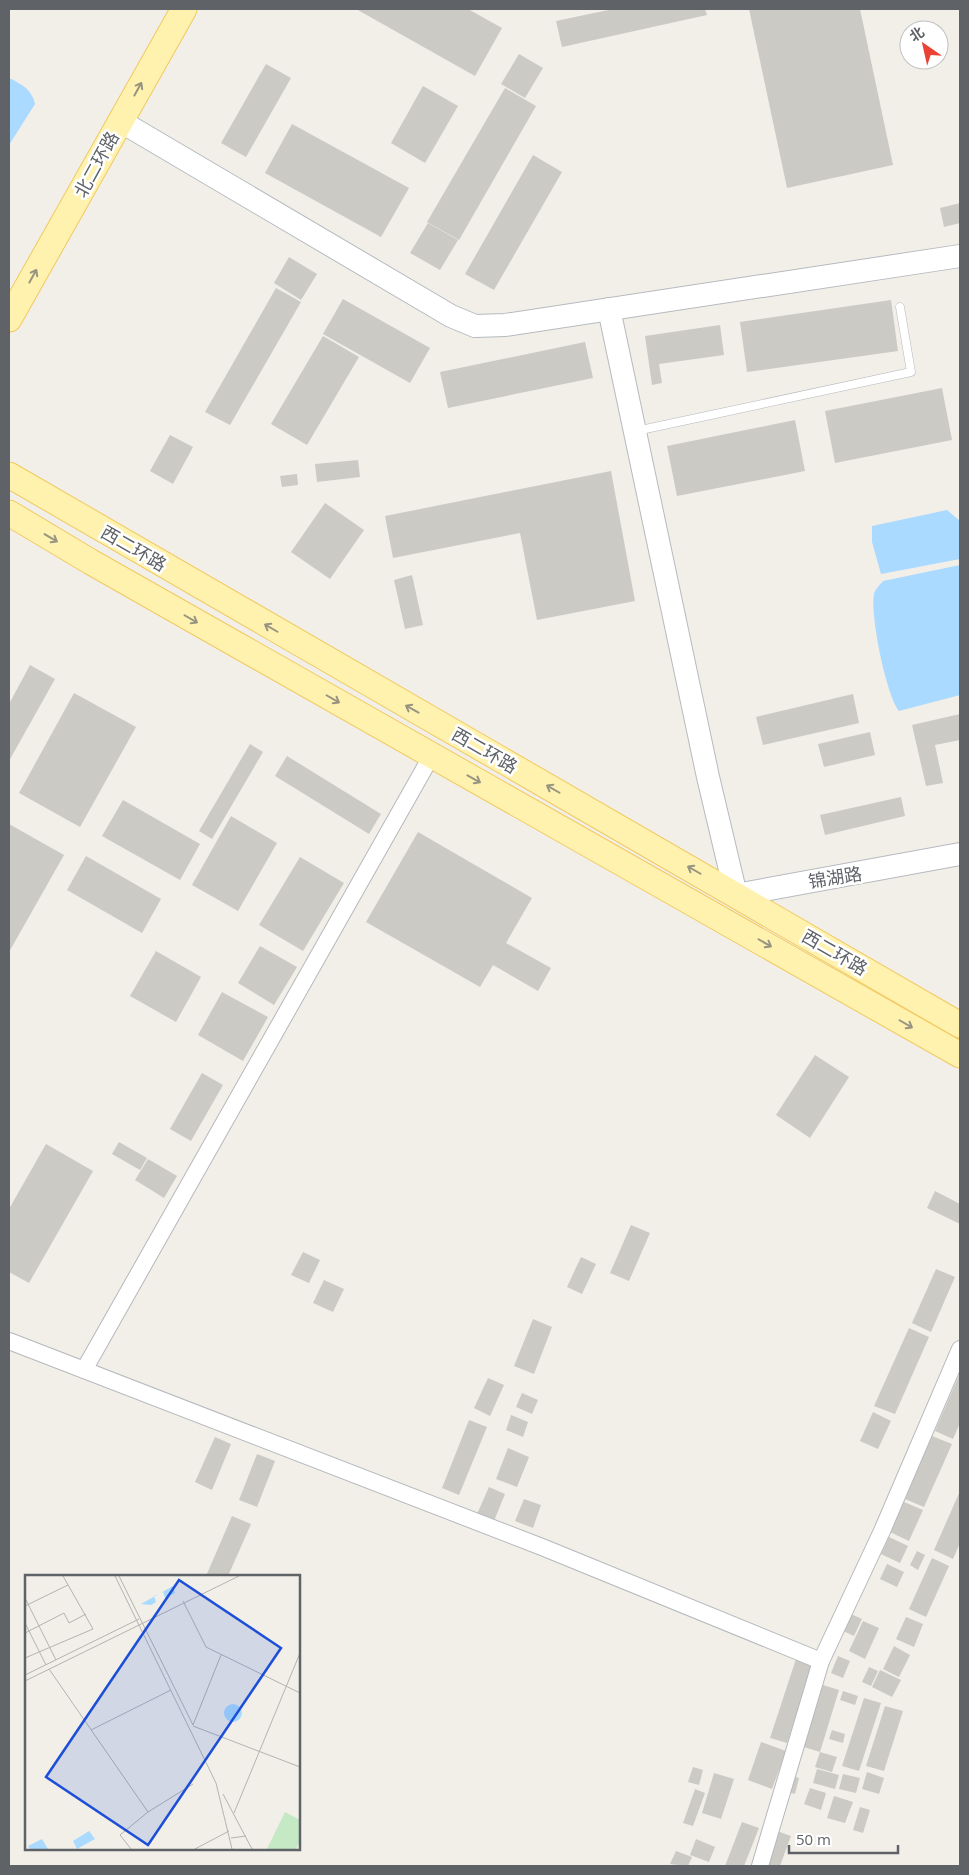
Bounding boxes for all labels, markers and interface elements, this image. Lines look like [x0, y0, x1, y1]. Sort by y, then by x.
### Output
north arrow [899, 20, 949, 70]
text: 北 [905, 22, 928, 46]
one-way arrow [134, 82, 144, 96]
street label: 北二环路 [68, 127, 124, 201]
one-way arrow [28, 269, 38, 284]
street label: 西二环路 [97, 520, 171, 576]
one-way arrow [43, 533, 57, 543]
one-way arrow [184, 614, 198, 624]
one-way arrow [264, 622, 278, 632]
one-way arrow [325, 694, 340, 704]
one-way arrow [405, 703, 419, 713]
street label: 西二环路 [448, 722, 522, 778]
one-way arrow [467, 774, 482, 784]
one-way arrow [546, 784, 561, 794]
street label: 锦湖路 [806, 861, 864, 893]
one-way arrow [687, 865, 701, 875]
street label: 西二环路 [798, 924, 872, 980]
one-way arrow [757, 938, 772, 948]
one-way arrow [898, 1019, 913, 1029]
inset map [25, 1575, 300, 1850]
scale bar [789, 1822, 898, 1854]
text: 50 m [796, 1829, 831, 1849]

